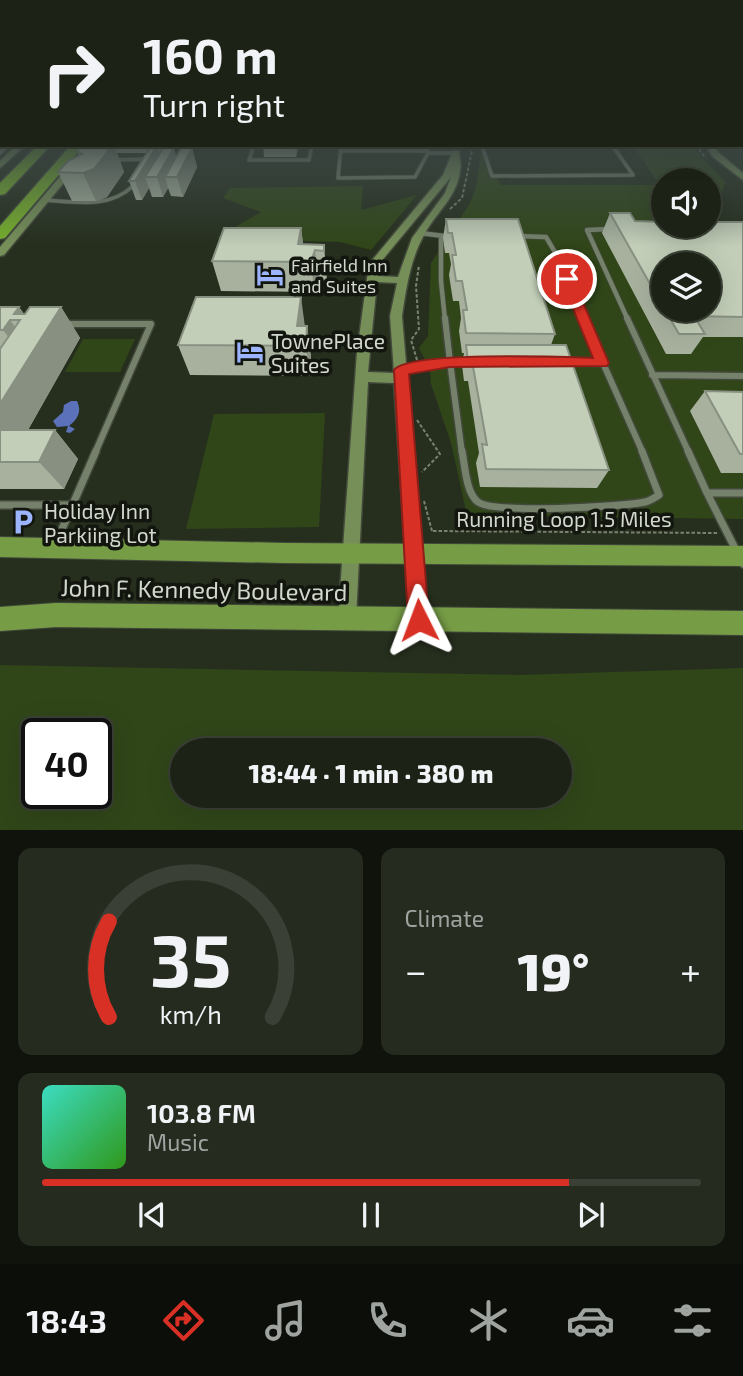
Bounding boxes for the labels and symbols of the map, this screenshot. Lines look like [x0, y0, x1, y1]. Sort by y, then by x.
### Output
pin [537, 249, 597, 309]
place label: Fairfield Inn and Suites [291, 254, 388, 297]
hotel icon: Fairfield Inn and Suites [255, 260, 285, 290]
place label: TownePlace Suites [271, 328, 385, 377]
hotel icon: TownePlace Suites [235, 337, 265, 367]
place label: Holiday Inn Parkiing Lot [44, 498, 157, 547]
street label: Running Loop 1.5 Miles [456, 506, 672, 531]
parking icon: Holiday Inn Parkiing Lot [8, 507, 38, 537]
street label: John F. Kennedy Boulevard [60, 572, 348, 606]
position arrow [382, 583, 456, 657]
speed limit sign: 40 [21, 718, 112, 809]

